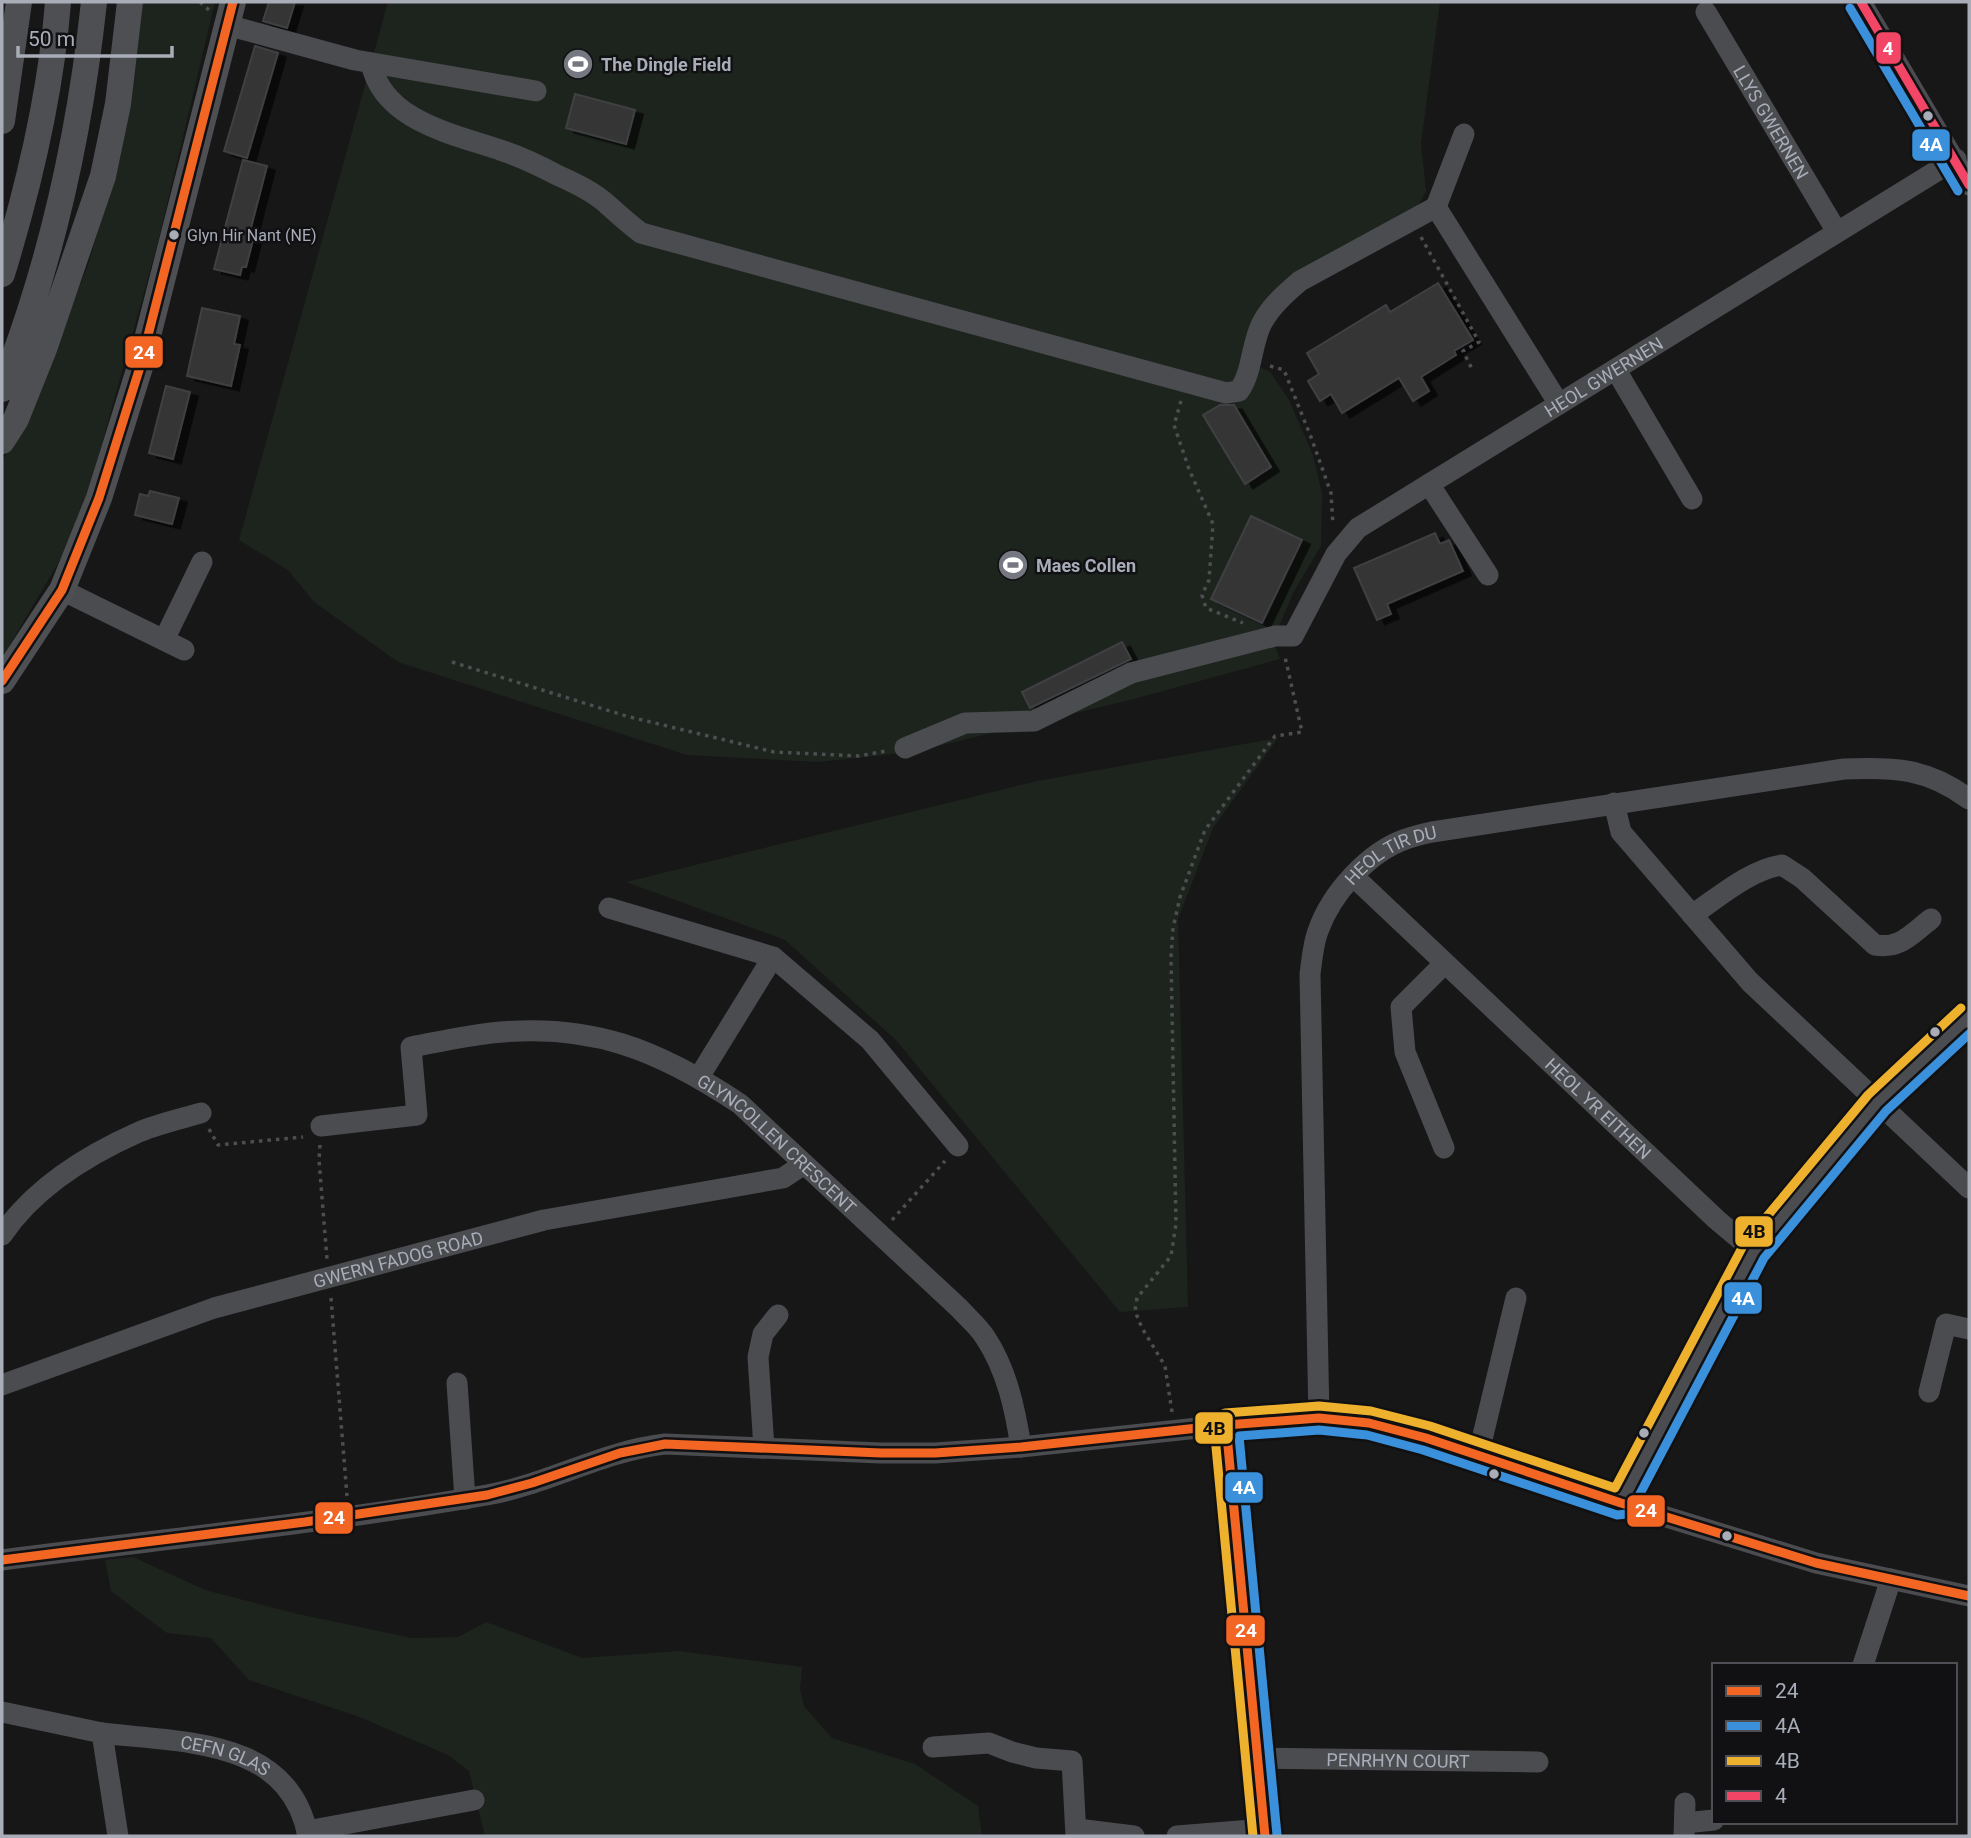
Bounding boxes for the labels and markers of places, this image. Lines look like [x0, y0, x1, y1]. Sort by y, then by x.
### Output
sports icon: The Dingle Field [561, 47, 595, 81]
place label: The Dingle Field [601, 54, 731, 75]
unlabelled marker [1921, 109, 1935, 123]
place label: Glyn Hir Nant (NE) [187, 226, 317, 245]
marker: Glyn Hir Nant (NE) [167, 228, 181, 242]
sports icon: Maes Collen [996, 548, 1030, 582]
place label: Maes Collen [1036, 555, 1136, 576]
unlabelled marker [1928, 1025, 1942, 1039]
unlabelled marker [1637, 1426, 1651, 1440]
unlabelled marker [1487, 1467, 1501, 1481]
unlabelled marker [1720, 1529, 1734, 1543]

